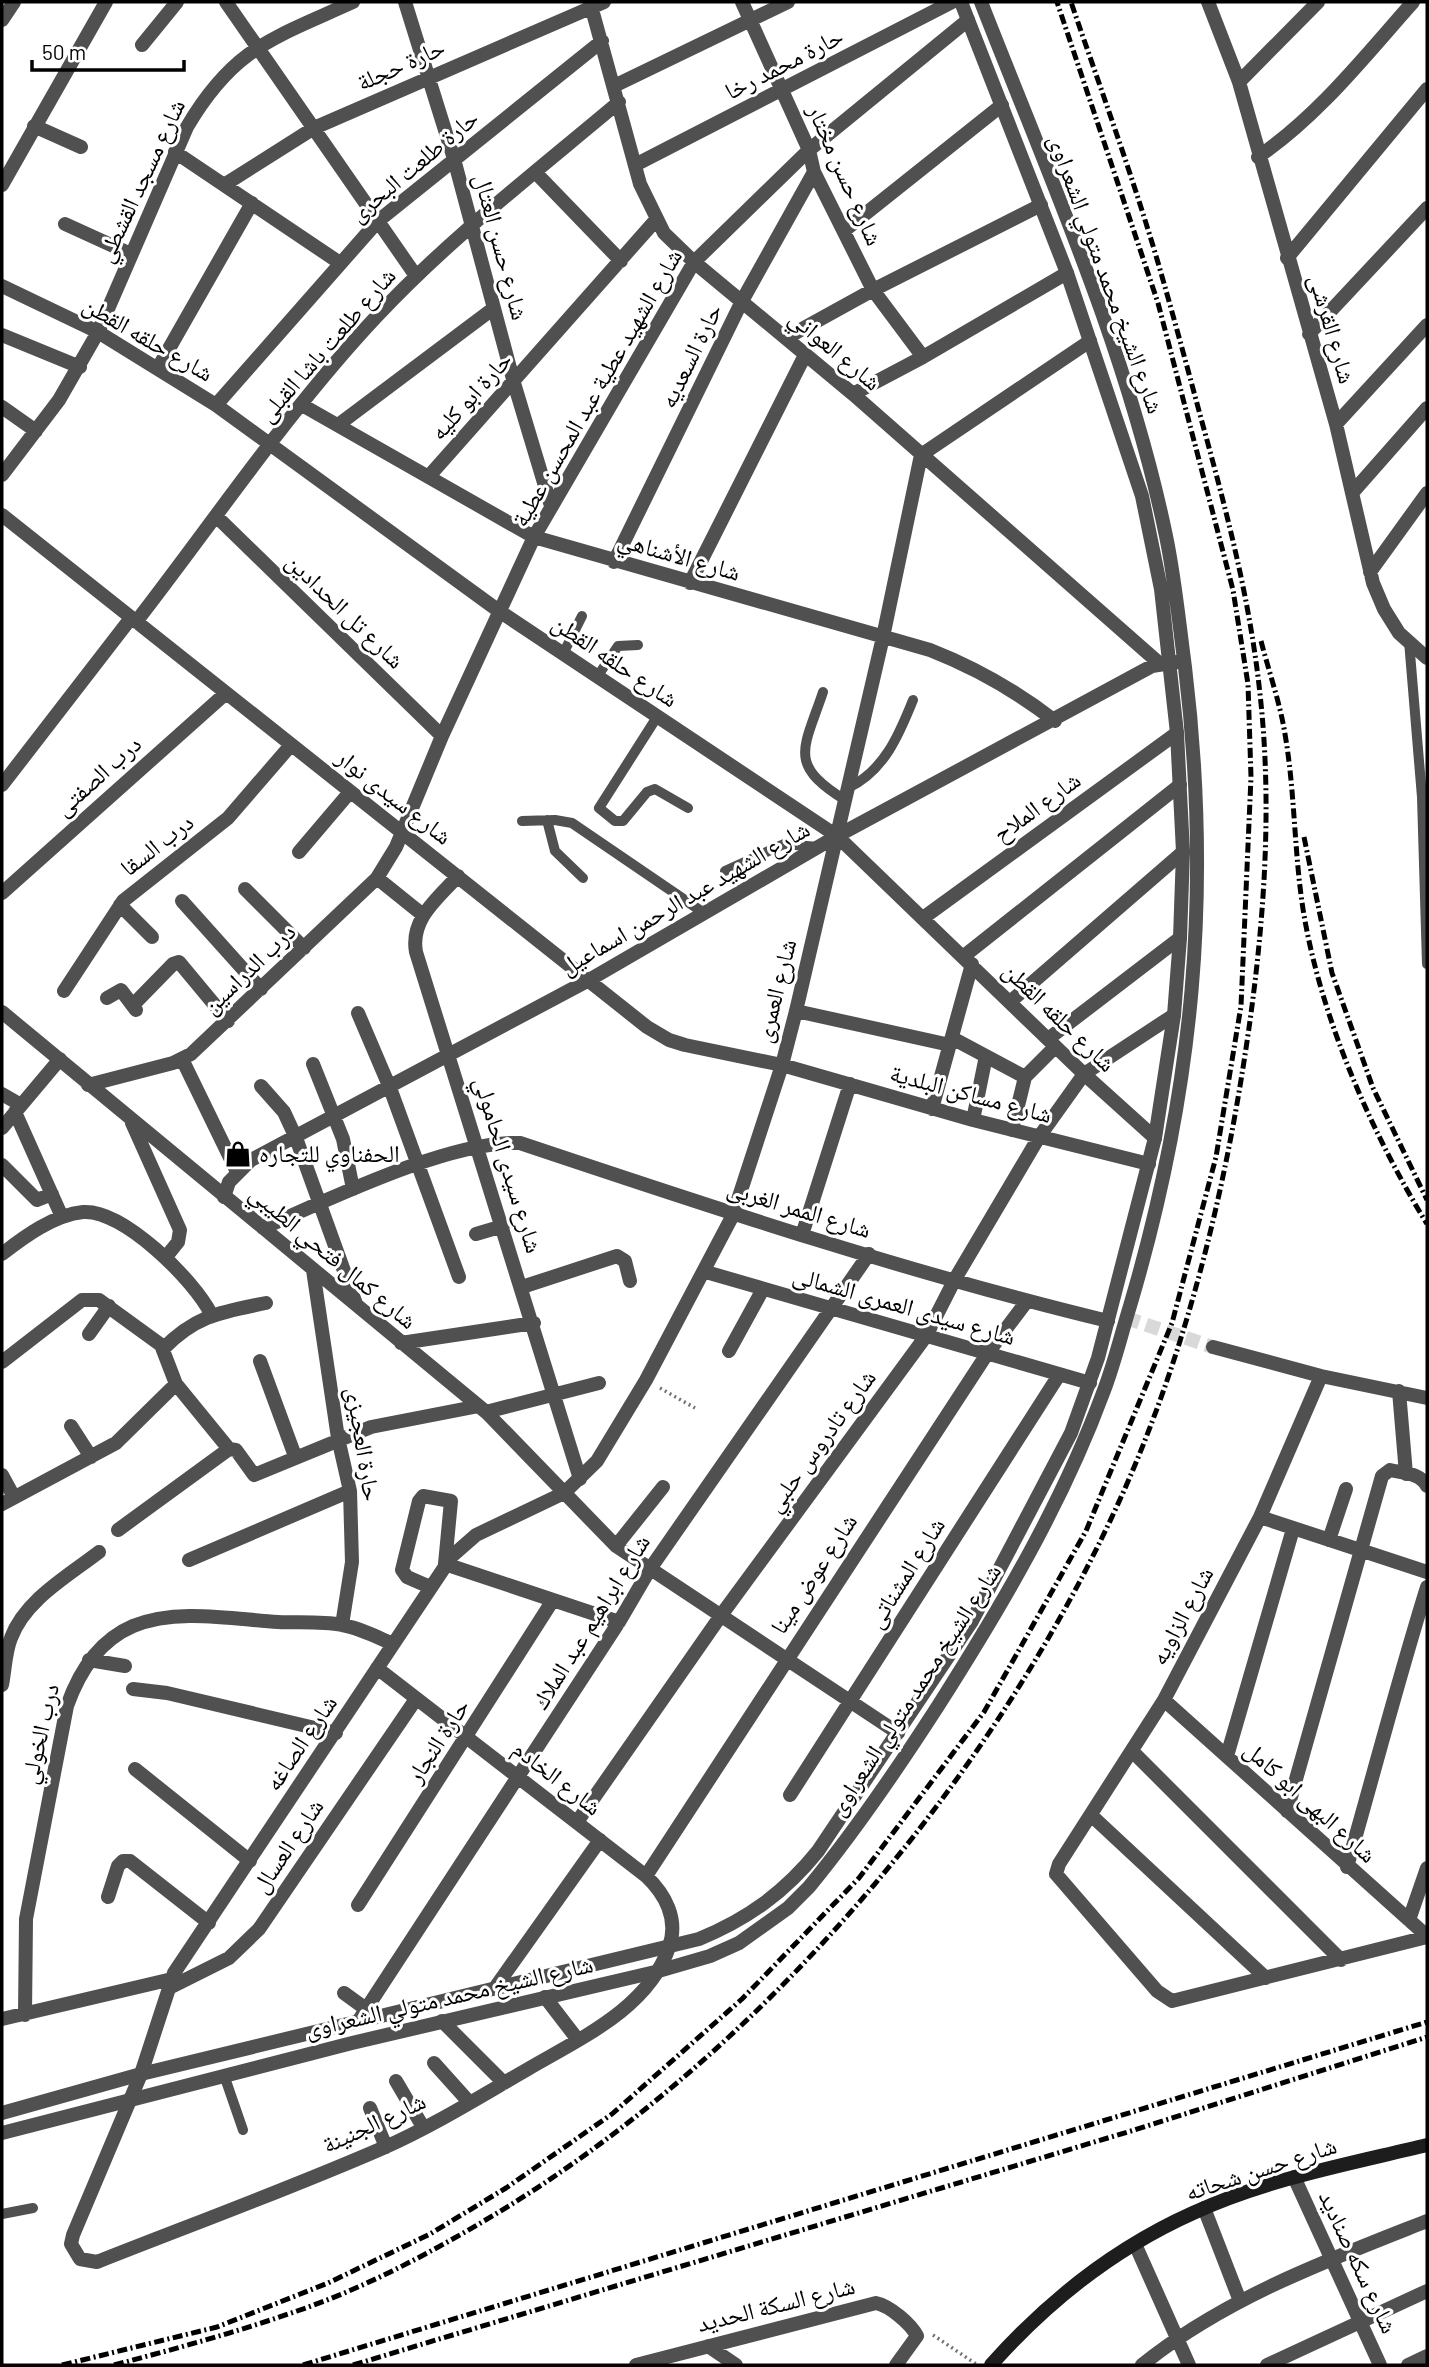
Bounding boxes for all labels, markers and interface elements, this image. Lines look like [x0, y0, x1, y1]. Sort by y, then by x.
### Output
street label: حارة محمد رخا [719, 21, 847, 105]
scale bar [32, 28, 184, 72]
street label: حارة حجلة [352, 31, 449, 96]
text: 50 m [42, 39, 86, 64]
street label: شارع مسجد القشطي [89, 94, 196, 269]
street label: شارع حسن مختار [800, 98, 890, 250]
street label: حارة طلعت البحرى [343, 102, 484, 228]
street label: شارع الشيخ محمد متولي الشعراوى [1038, 130, 1171, 419]
street label: شارع حسن العتال [467, 170, 536, 323]
street label: شارع الشهيد عطية عبد المحسن عطية [504, 243, 689, 532]
street label: شارع طلعت باشا القبلى [251, 261, 402, 429]
street label: شارع القرشى [1302, 271, 1363, 387]
street label: شارع حلقه القطن [77, 289, 219, 388]
street label: حارة السعديه [652, 299, 728, 412]
street label: شارع العواني [780, 302, 888, 400]
street label: حارة ابو كليه [423, 345, 518, 446]
street label: شارع الأشناهي [613, 523, 744, 592]
street label: شارع تل الحدادين [279, 546, 411, 675]
street label: شارع حلقه القطن [546, 607, 684, 714]
street label: درب الصفتى [48, 729, 147, 822]
street label: شارع سيدى نوار [329, 741, 458, 852]
street label: شارع الملاح [987, 764, 1087, 849]
street label: درب السقا [114, 806, 199, 882]
street label: شارع الشهيد عبد الرحمن اسماعيل [554, 813, 815, 982]
street label: درب الدراسين [195, 916, 301, 1020]
street label: شارع العمرى [748, 936, 803, 1046]
street label: شارع حلقه القطن [996, 955, 1123, 1078]
street label: شارع مساكن البلدية [887, 1057, 1055, 1130]
street label: شارع سيدى الحامولي [463, 1073, 550, 1258]
place label: الحفناوي للتجاره [259, 1138, 400, 1173]
shop icon: الحفناوي للتجاره [223, 1139, 253, 1169]
street label: شارع الممر الغربى [723, 1172, 875, 1245]
street label: شارع كمال فتحي الطيبي [240, 1177, 424, 1339]
street label: شارع سيدى العمرى الشمالى [789, 1259, 1019, 1352]
street label: شارع تادروس حلبي [758, 1363, 886, 1521]
street label: حارة العجيزى [340, 1385, 388, 1503]
street label: شارع عوض مينا [763, 1508, 864, 1640]
street label: شارع المشناتى [859, 1512, 952, 1634]
street label: شارع ابراهيم عبد الملاك [524, 1529, 658, 1715]
street label: شارع الشيخ محمد متولي الشعراوى [821, 1558, 1011, 1824]
street label: شارع الزاويه [1143, 1561, 1220, 1670]
street label: درب الخولي [13, 1681, 70, 1788]
street label: شارع الصاغه [257, 1689, 344, 1797]
street label: حارة النجار [398, 1693, 475, 1789]
street label: شارع الخادم [506, 1733, 608, 1823]
street label: شارع البهى ابو كامل [1237, 1734, 1383, 1869]
street label: شارع العسال [245, 1793, 330, 1899]
street label: شارع الشيخ محمد متولي الشعراوى [302, 1948, 597, 2049]
street label: شارع الجنينة [317, 2085, 431, 2160]
street label: شارع حسن شحاته [1181, 2129, 1340, 2208]
street label: شارع سكه صناديد [1312, 2185, 1405, 2338]
street label: شارع السكة الحديد [694, 2270, 858, 2339]

